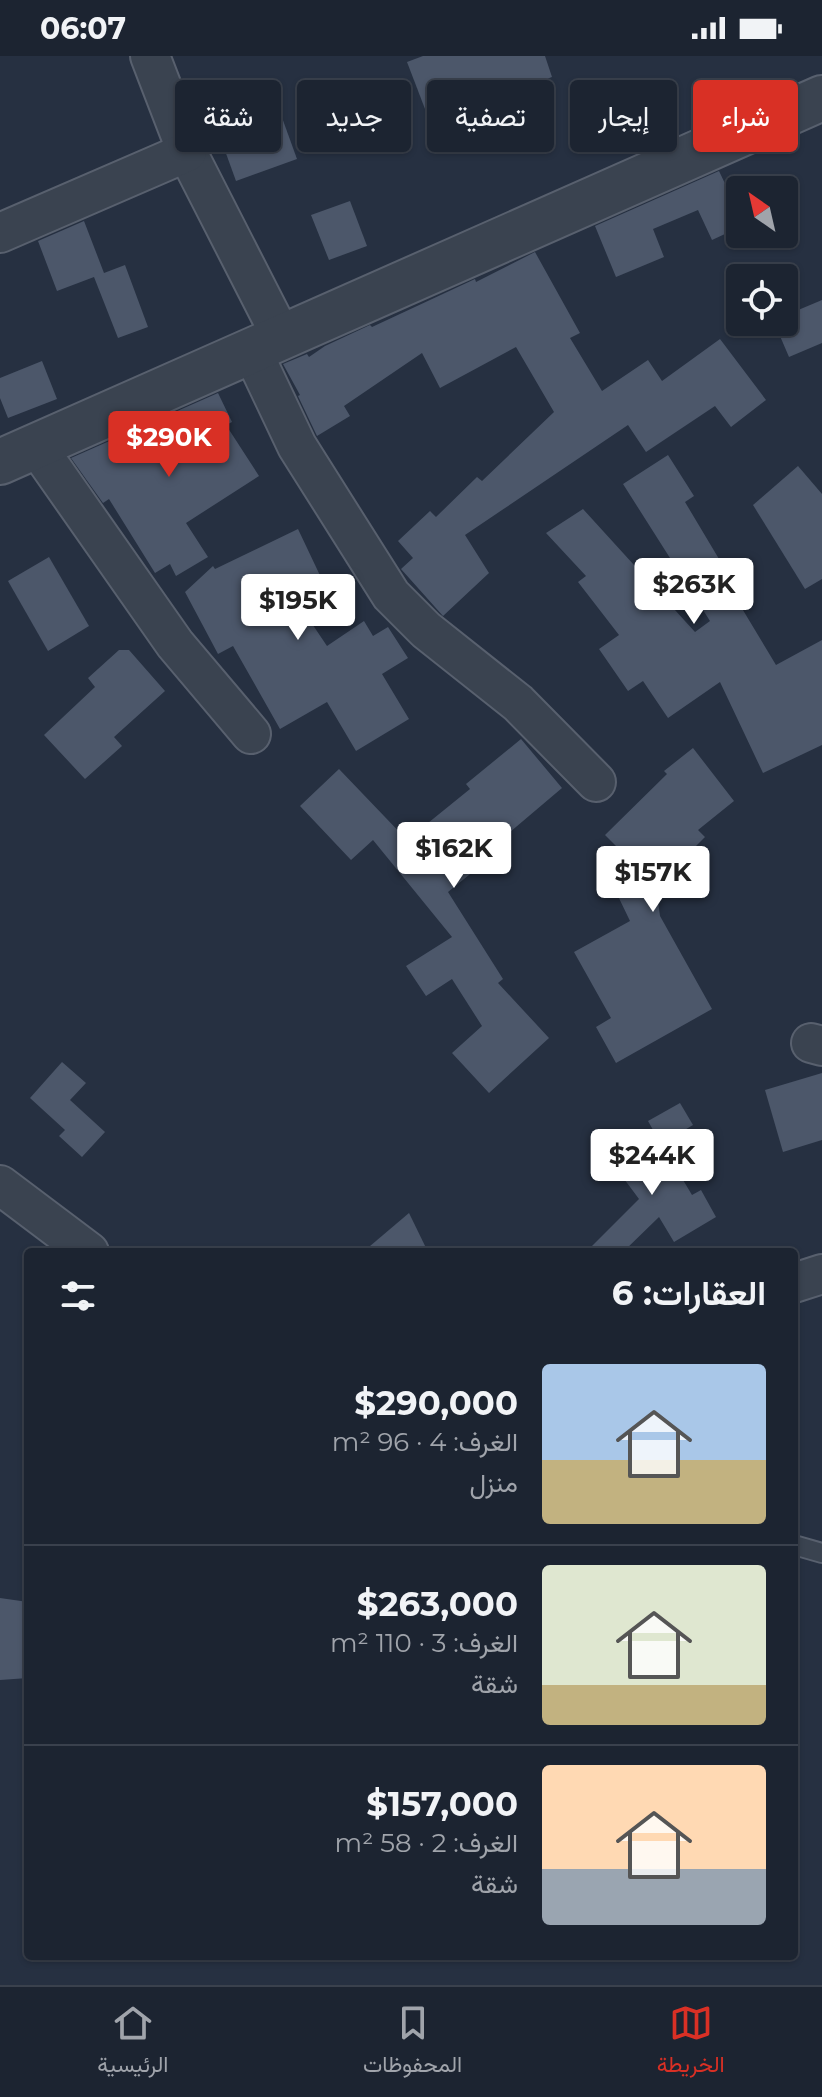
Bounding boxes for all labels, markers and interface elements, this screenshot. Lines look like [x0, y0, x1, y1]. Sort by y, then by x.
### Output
text: 06:07 [40, 10, 126, 47]
chip: شقة [175, 80, 281, 152]
chip: جديد [297, 80, 411, 152]
chip: تصفية [427, 80, 554, 152]
chip: إيجار [570, 80, 677, 152]
chip: شراء [693, 80, 798, 152]
north arrow [726, 176, 798, 248]
map controls [726, 176, 798, 336]
button: locate [726, 264, 798, 336]
pin: $290K [113, 411, 225, 479]
text: $290K [126, 421, 212, 453]
pin: $263K [638, 558, 750, 626]
text: $263K [652, 568, 736, 600]
pin: $195K [242, 574, 354, 642]
text: $195K [259, 584, 337, 616]
pin: $162K [398, 822, 510, 890]
text: $162K [415, 832, 493, 864]
pin: $157K [597, 846, 709, 914]
text: $157K [614, 856, 692, 888]
pin: $244K [596, 1129, 708, 1197]
text: $244K [609, 1139, 695, 1171]
text: العقارات: 6 [612, 1272, 766, 1314]
icon: filters [56, 1274, 100, 1318]
text: $290,000 [354, 1382, 518, 1424]
icon: home [606, 1396, 702, 1492]
text: الغرف: 4 · 96 m² [332, 1426, 518, 1458]
text: منزل [469, 1467, 518, 1499]
text: $263,000 [357, 1583, 518, 1625]
icon: home [606, 1597, 702, 1693]
text: الغرف: 3 · 110 m² [330, 1627, 518, 1659]
text: شقة [471, 1668, 518, 1700]
text: $157,000 [366, 1783, 518, 1825]
icon: home [606, 1797, 702, 1893]
text: الغرف: 2 · 58 m² [335, 1827, 518, 1859]
text: شقة [471, 1868, 518, 1900]
tab: الرئيسية [97, 2001, 168, 2084]
tab: المحفوظات [363, 2001, 462, 2084]
tab: الخريطة [657, 2001, 725, 2084]

